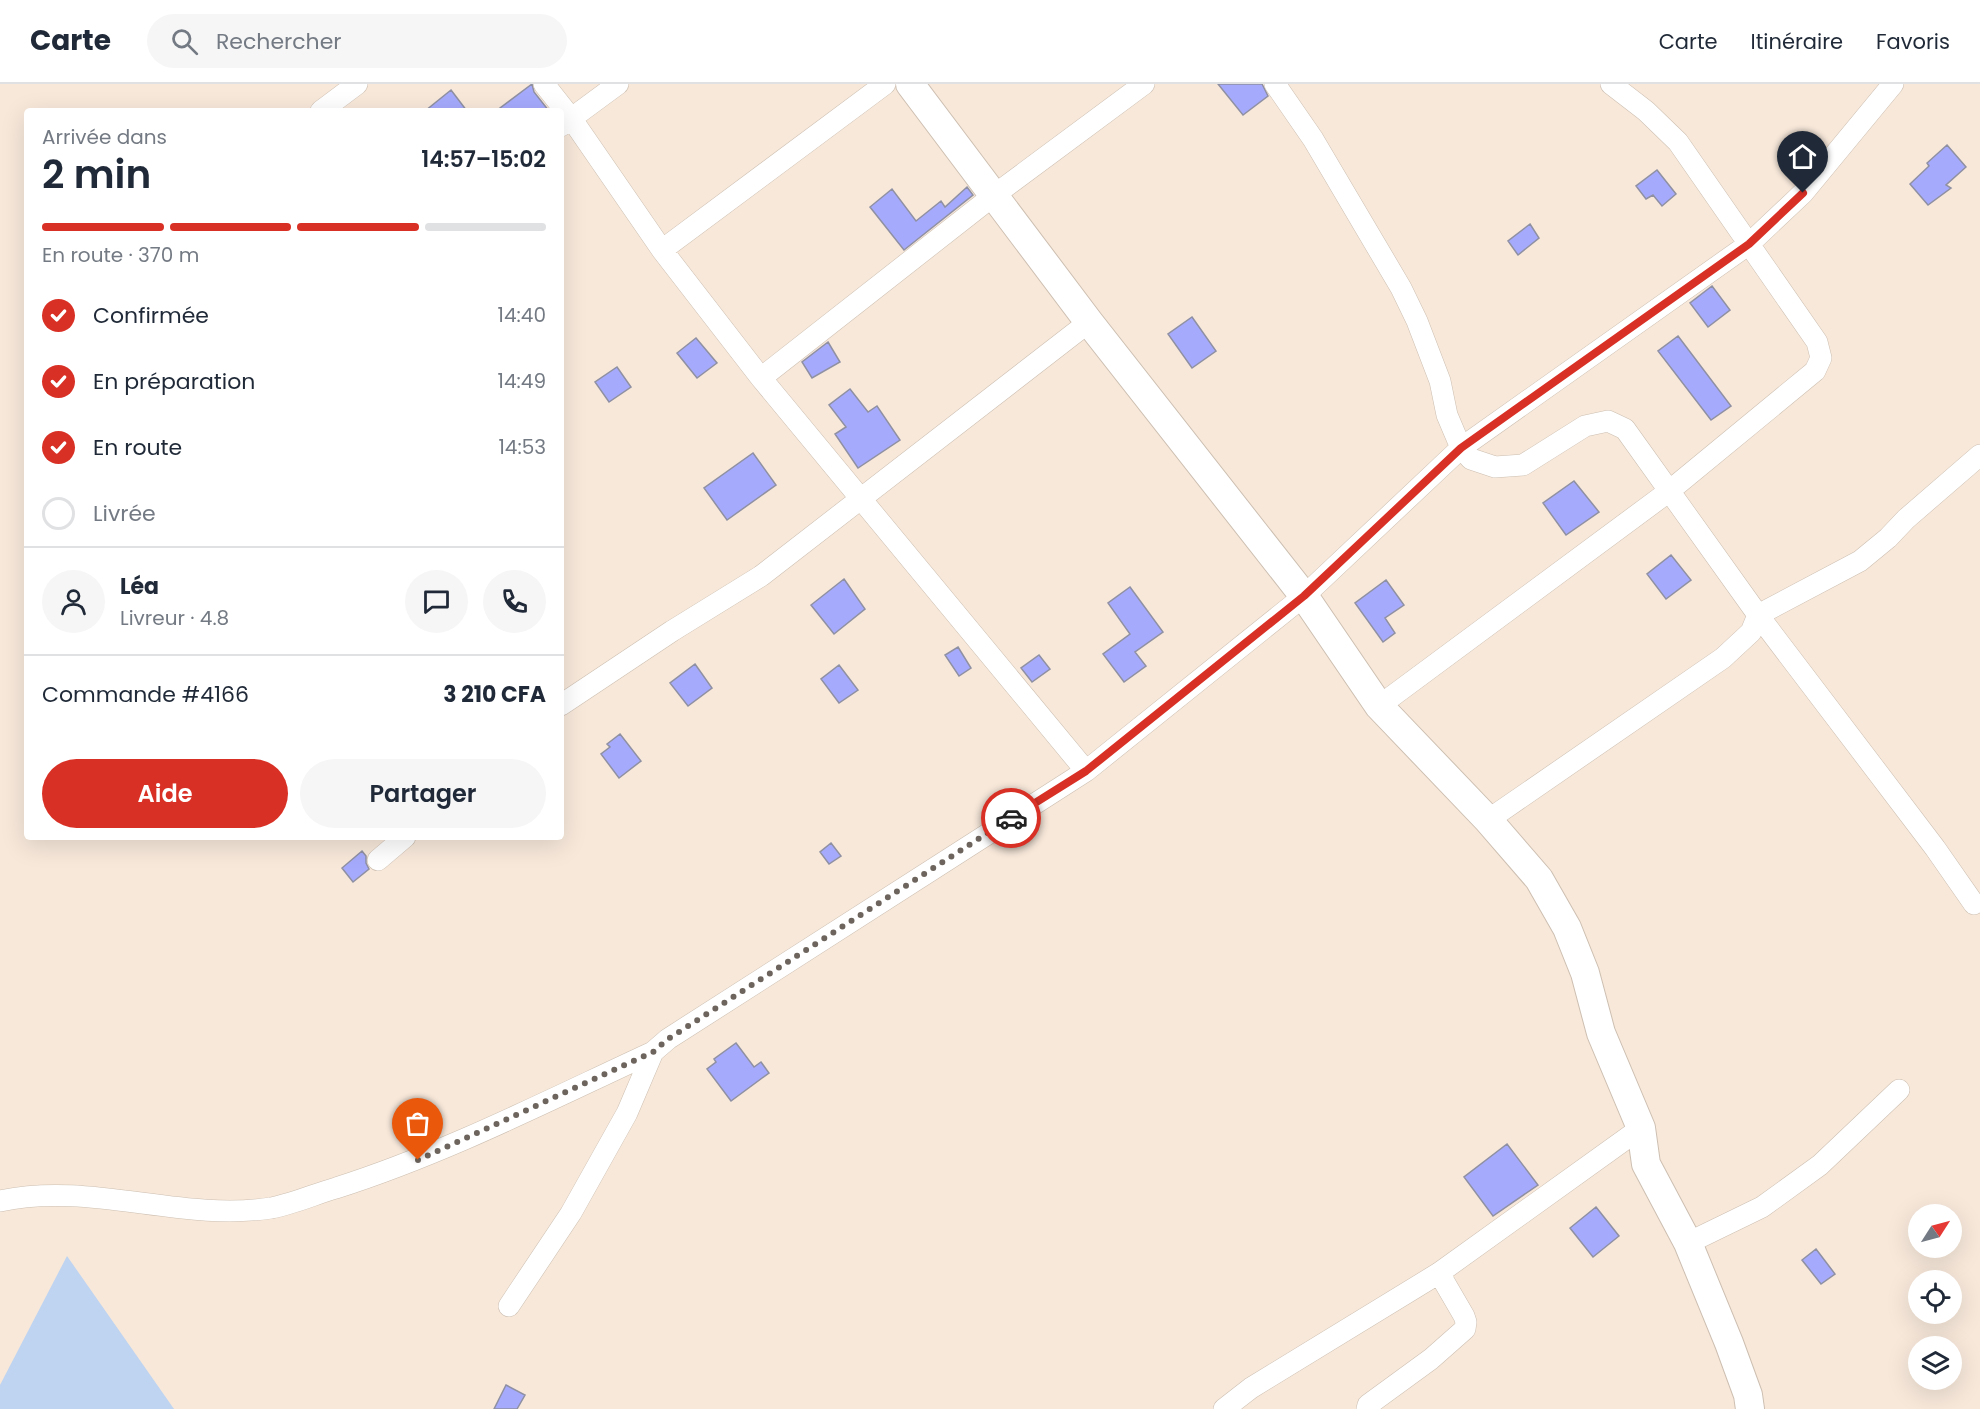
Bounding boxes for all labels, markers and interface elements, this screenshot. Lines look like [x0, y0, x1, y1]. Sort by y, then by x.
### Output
search box [147, 14, 567, 68]
text: Carte [30, 21, 111, 60]
icon: search [168, 25, 201, 58]
text: Rechercher [216, 26, 342, 57]
text: Carte [1659, 27, 1718, 56]
text: Itinéraire [1751, 27, 1843, 56]
text: Favoris [1876, 27, 1950, 56]
text: Arrivée dans [42, 123, 167, 151]
pin [1777, 131, 1828, 193]
icon: home [1786, 140, 1819, 173]
text: 14:57–15:02 [421, 144, 546, 175]
text: 2 min [42, 147, 151, 202]
text: En route · 370 m [42, 241, 199, 269]
icon: check [42, 299, 75, 332]
text: Confirmée [93, 300, 209, 331]
text: 14:40 [498, 301, 546, 329]
icon: check [42, 365, 75, 398]
text: En préparation [93, 366, 255, 397]
text: 14:49 [498, 367, 546, 395]
icon: check [42, 431, 75, 464]
text: En route [93, 432, 182, 463]
text: 14:53 [498, 433, 546, 461]
text: Livrée [93, 498, 156, 529]
button: person [42, 570, 105, 633]
button: chat [405, 570, 468, 633]
button: phone [483, 570, 546, 633]
text: Léa [120, 571, 159, 602]
text: Livreur · 4.8 [120, 604, 229, 632]
text: Commande #4166 [42, 679, 249, 710]
text: 3 210 CFA [443, 679, 546, 710]
button: Aide [42, 759, 288, 828]
button: Partager [300, 759, 546, 828]
courier [981, 788, 1041, 848]
icon: car [995, 802, 1028, 835]
pin [392, 1098, 443, 1160]
icon: bag [401, 1107, 434, 1140]
north arrow [1908, 1204, 1962, 1258]
map controls [1908, 1204, 1962, 1390]
button: locate [1908, 1270, 1962, 1324]
button: layers [1908, 1336, 1962, 1390]

